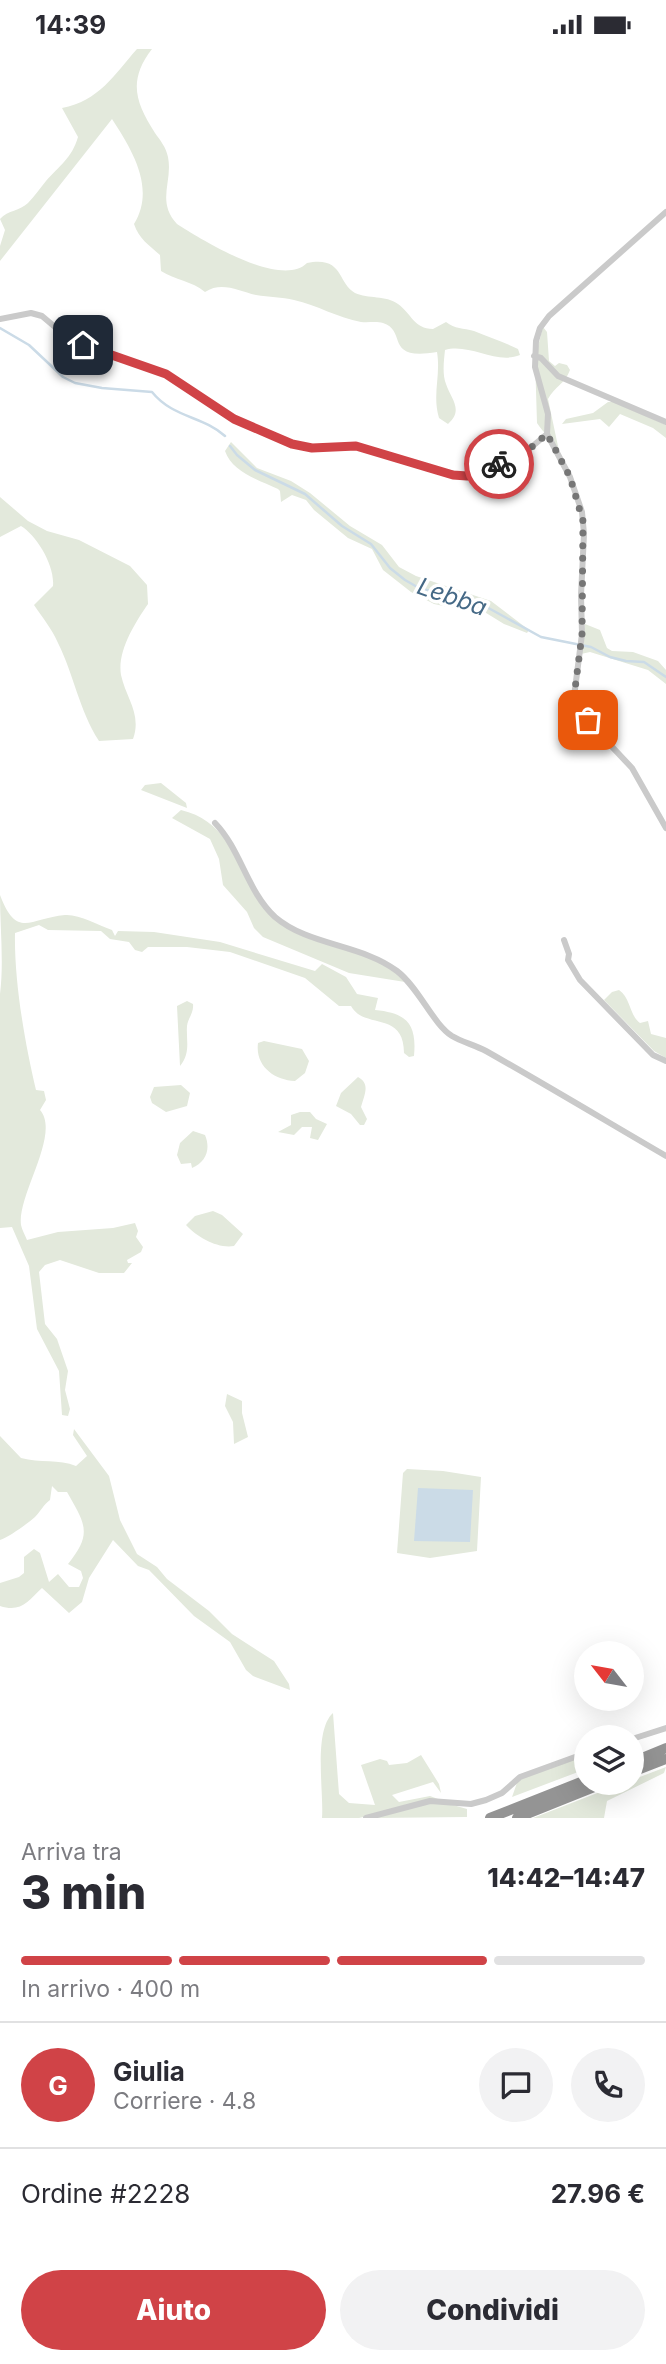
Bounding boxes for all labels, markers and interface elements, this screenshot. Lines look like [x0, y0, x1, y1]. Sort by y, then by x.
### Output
text: 14:39 [35, 9, 106, 40]
pin [53, 315, 113, 375]
icon: home [64, 326, 102, 364]
courier [464, 429, 534, 499]
icon: bike [480, 445, 518, 483]
water label: Lebba [414, 571, 491, 622]
pin [558, 690, 618, 750]
icon: bag [569, 701, 607, 739]
north arrow [574, 1641, 644, 1711]
map controls [574, 1641, 644, 1795]
button: layers [574, 1725, 644, 1795]
text: Arriva tra [21, 1838, 122, 1866]
text: 14:42–14:47 [487, 1862, 645, 1893]
text: 3 min [21, 1864, 146, 1920]
text: In arrivo · 400 m [21, 1975, 200, 2003]
button: chat [479, 2048, 553, 2122]
button: phone [571, 2048, 645, 2122]
text: Giulia [113, 2056, 185, 2087]
text: G [48, 2070, 68, 2101]
text: Corriere · 4.8 [113, 2087, 256, 2115]
text: Ordine #2228 [21, 2178, 190, 2209]
text: 27.96 € [551, 2178, 645, 2209]
button: Aiuto [21, 2270, 326, 2350]
button: Condividi [340, 2270, 645, 2350]

